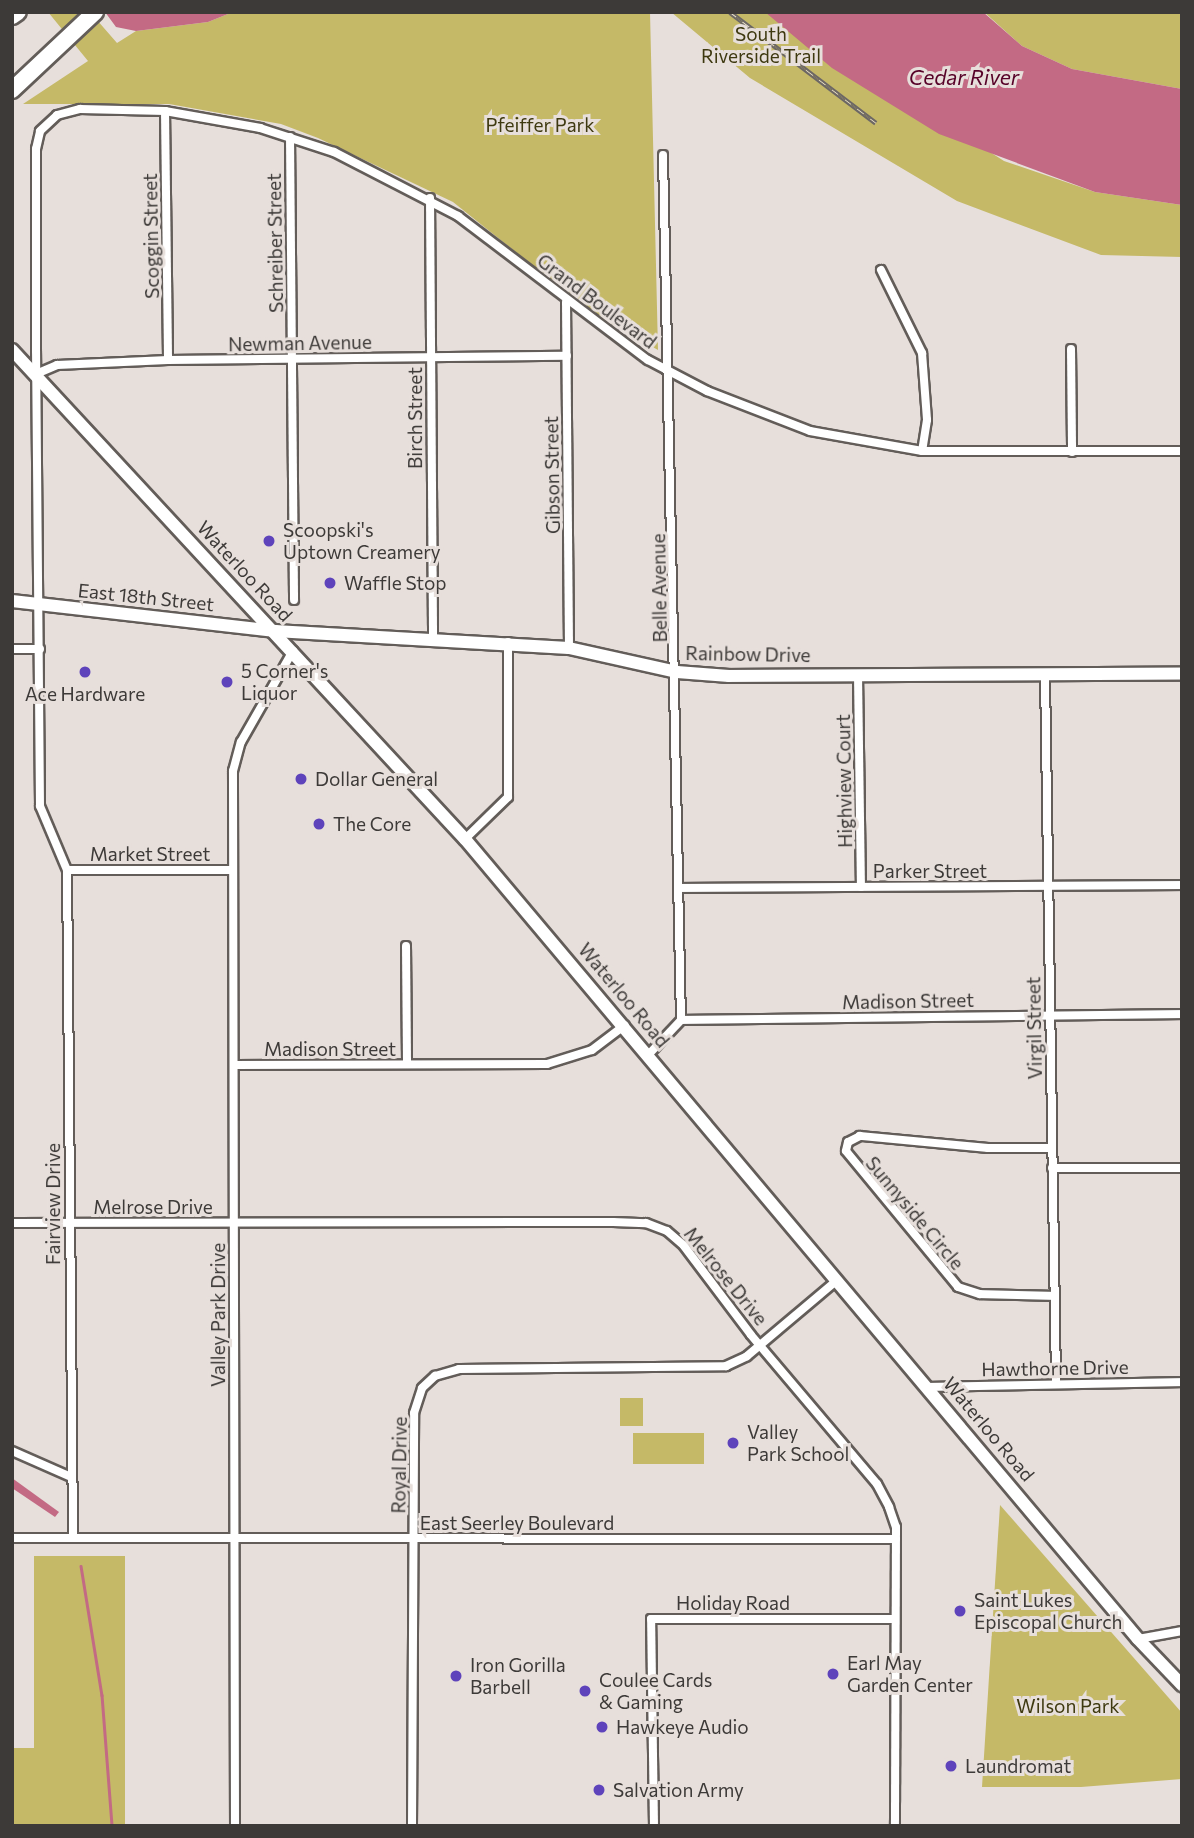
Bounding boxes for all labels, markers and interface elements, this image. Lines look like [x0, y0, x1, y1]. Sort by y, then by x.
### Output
park label: South Riverside Trail [701, 23, 821, 67]
water label: Cedar River [909, 64, 1019, 90]
park label: Pfeiffer Park [486, 114, 594, 136]
street label: Scoggin Street [139, 173, 163, 299]
street label: Schreiber Street [262, 173, 288, 313]
street label: Grand Boulevard [533, 249, 661, 353]
street label: Newman Avenue [228, 330, 372, 356]
street label: Birch Street [404, 367, 426, 469]
street label: Gibson Street [540, 416, 564, 534]
street label: Waterloo Road [193, 516, 297, 626]
place label: Scoopski's Uptown Creamery [283, 519, 441, 563]
marker: Scoopski's Uptown Creamery [261, 533, 277, 549]
street label: Belle Avenue [647, 533, 671, 643]
place label: Waffle Stop [344, 572, 447, 594]
marker: Waffle Stop [322, 575, 338, 591]
street label: East 18th Street [77, 579, 215, 615]
street label: Rainbow Drive [685, 642, 811, 666]
place label: 5 Corner's Liquor [241, 660, 328, 704]
marker: Ace Hardware [77, 664, 93, 680]
marker: 5 Corner's Liquor [219, 674, 235, 690]
place label: Ace Hardware [25, 683, 145, 705]
street label: Highview Court [831, 714, 857, 848]
place label: Dollar General [315, 768, 438, 790]
marker: Dollar General [293, 771, 309, 787]
place label: The Core [333, 813, 411, 835]
marker: The Core [311, 816, 327, 832]
street label: Market Street [90, 843, 210, 865]
street label: Parker Street [873, 860, 987, 882]
street label: Waterloo Road [574, 938, 674, 1052]
street label: Virgil Street [1022, 976, 1046, 1080]
street label: Madison Street [842, 988, 974, 1014]
street label: Madison Street [264, 1038, 396, 1060]
street label: Fairview Drive [42, 1143, 64, 1265]
street label: Sunnyside Circle [861, 1152, 969, 1274]
street label: Melrose Drive [93, 1196, 213, 1218]
street label: Melrose Drive [680, 1222, 772, 1330]
street label: Valley Park Drive [207, 1243, 229, 1387]
street label: Hawthorne Drive [981, 1355, 1129, 1381]
street label: Waterloo Road [939, 1372, 1039, 1486]
street label: Royal Drive [387, 1416, 411, 1514]
place label: Valley Park School [747, 1421, 849, 1465]
marker: Valley Park School [725, 1435, 741, 1451]
street label: East Seerley Boulevard [420, 1512, 614, 1534]
place label: Saint Lukes Episcopal Church [974, 1589, 1122, 1633]
street label: Holiday Road [676, 1592, 790, 1614]
marker: Saint Lukes Episcopal Church [952, 1603, 968, 1619]
place label: Earl May Garden Center [847, 1652, 973, 1696]
place label: Iron Gorilla Barbell [470, 1654, 566, 1698]
marker: Earl May Garden Center [825, 1666, 841, 1682]
marker: Iron Gorilla Barbell [448, 1668, 464, 1684]
place label: Coulee Cards & Gaming [599, 1669, 712, 1713]
marker: Coulee Cards & Gaming [577, 1683, 593, 1699]
park label: Wilson Park [1016, 1695, 1120, 1717]
place label: Hawkeye Audio [616, 1716, 749, 1738]
marker: Hawkeye Audio [594, 1719, 610, 1735]
place label: Laundromat [965, 1755, 1071, 1777]
marker: Laundromat [943, 1758, 959, 1774]
place label: Salvation Army [613, 1779, 744, 1801]
marker: Salvation Army [591, 1782, 607, 1798]

